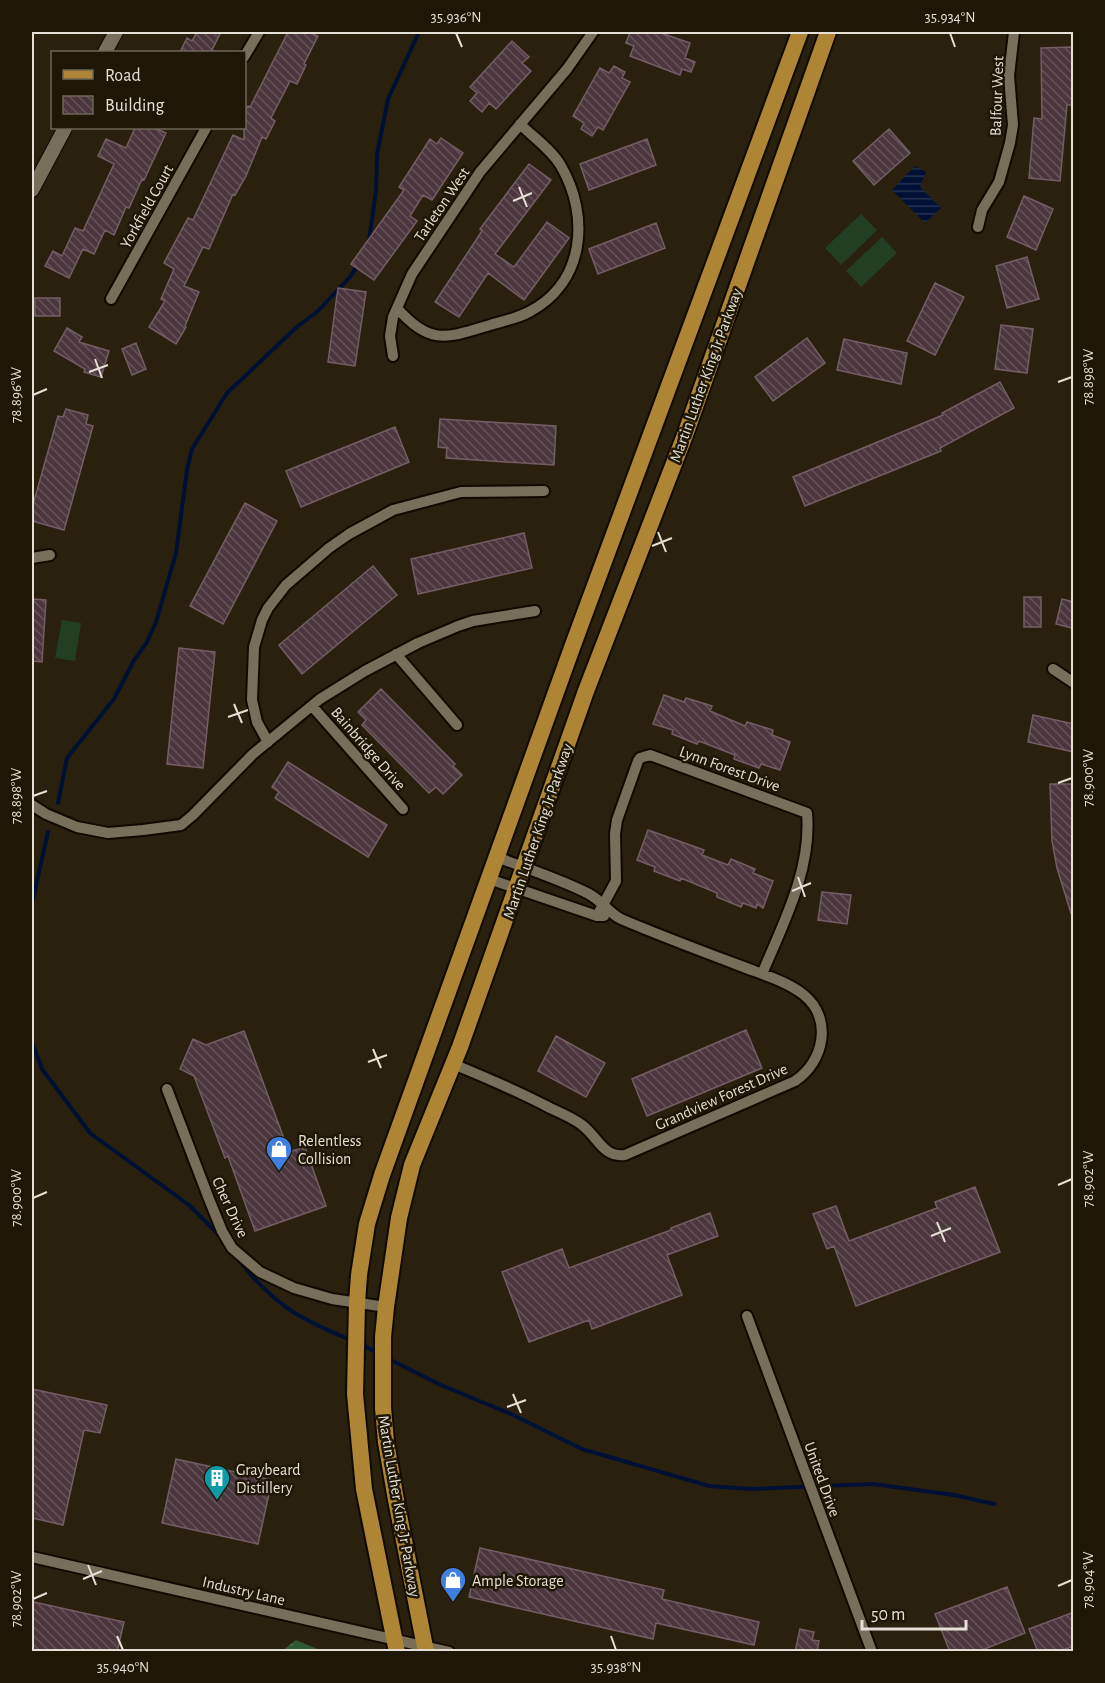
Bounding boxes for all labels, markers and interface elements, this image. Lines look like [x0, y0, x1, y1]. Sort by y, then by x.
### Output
text: 35.936°N [431, 10, 481, 25]
text: 35.934°N [925, 10, 975, 25]
legend [51, 51, 246, 129]
street label: Balfour West [988, 56, 1006, 136]
text: Road [105, 67, 141, 85]
text: Building [105, 97, 165, 115]
street label: Yorkfield Court [117, 162, 176, 251]
street label: Tarleton West [411, 164, 473, 245]
street label: Martin Luther King Jr Parkway [667, 286, 746, 465]
text: 78.898°W [1081, 348, 1096, 405]
text: 78.896°W [9, 366, 24, 423]
street label: Bainbridge Drive [328, 704, 409, 793]
street label: Martin Luther King Jr Parkway [500, 741, 576, 921]
street label: Lynn Forest Drive [677, 743, 782, 795]
text: 78.900°W [1081, 749, 1096, 807]
text: 78.898°W [9, 767, 24, 824]
street label: Grandview Forest Drive [653, 1061, 790, 1133]
place label: Relentless Collision [298, 1133, 362, 1167]
shop icon: Relentless Collision [264, 1134, 294, 1172]
text: 78.902°W [1081, 1150, 1096, 1207]
text: 78.900°W [9, 1169, 24, 1227]
street label: Cher Drive [209, 1175, 251, 1240]
street label: Martin Luther King Jr Parkway [374, 1414, 423, 1599]
street label: United Drive [801, 1440, 843, 1519]
place label: Graybeard Distillery [236, 1462, 301, 1497]
building icon: Graybeard Distillery [202, 1463, 232, 1501]
text: 78.904°W [1081, 1551, 1096, 1609]
shop icon: Ample Storage [438, 1565, 468, 1603]
text: 78.902°W [9, 1570, 24, 1627]
place label: Ample Storage [472, 1573, 564, 1589]
street label: Industry Lane [201, 1574, 287, 1609]
scale bar [862, 1593, 966, 1631]
text: 50 m [871, 1606, 905, 1624]
text: 35.940°N [97, 1660, 149, 1675]
text: 35.938°N [591, 1660, 641, 1675]

